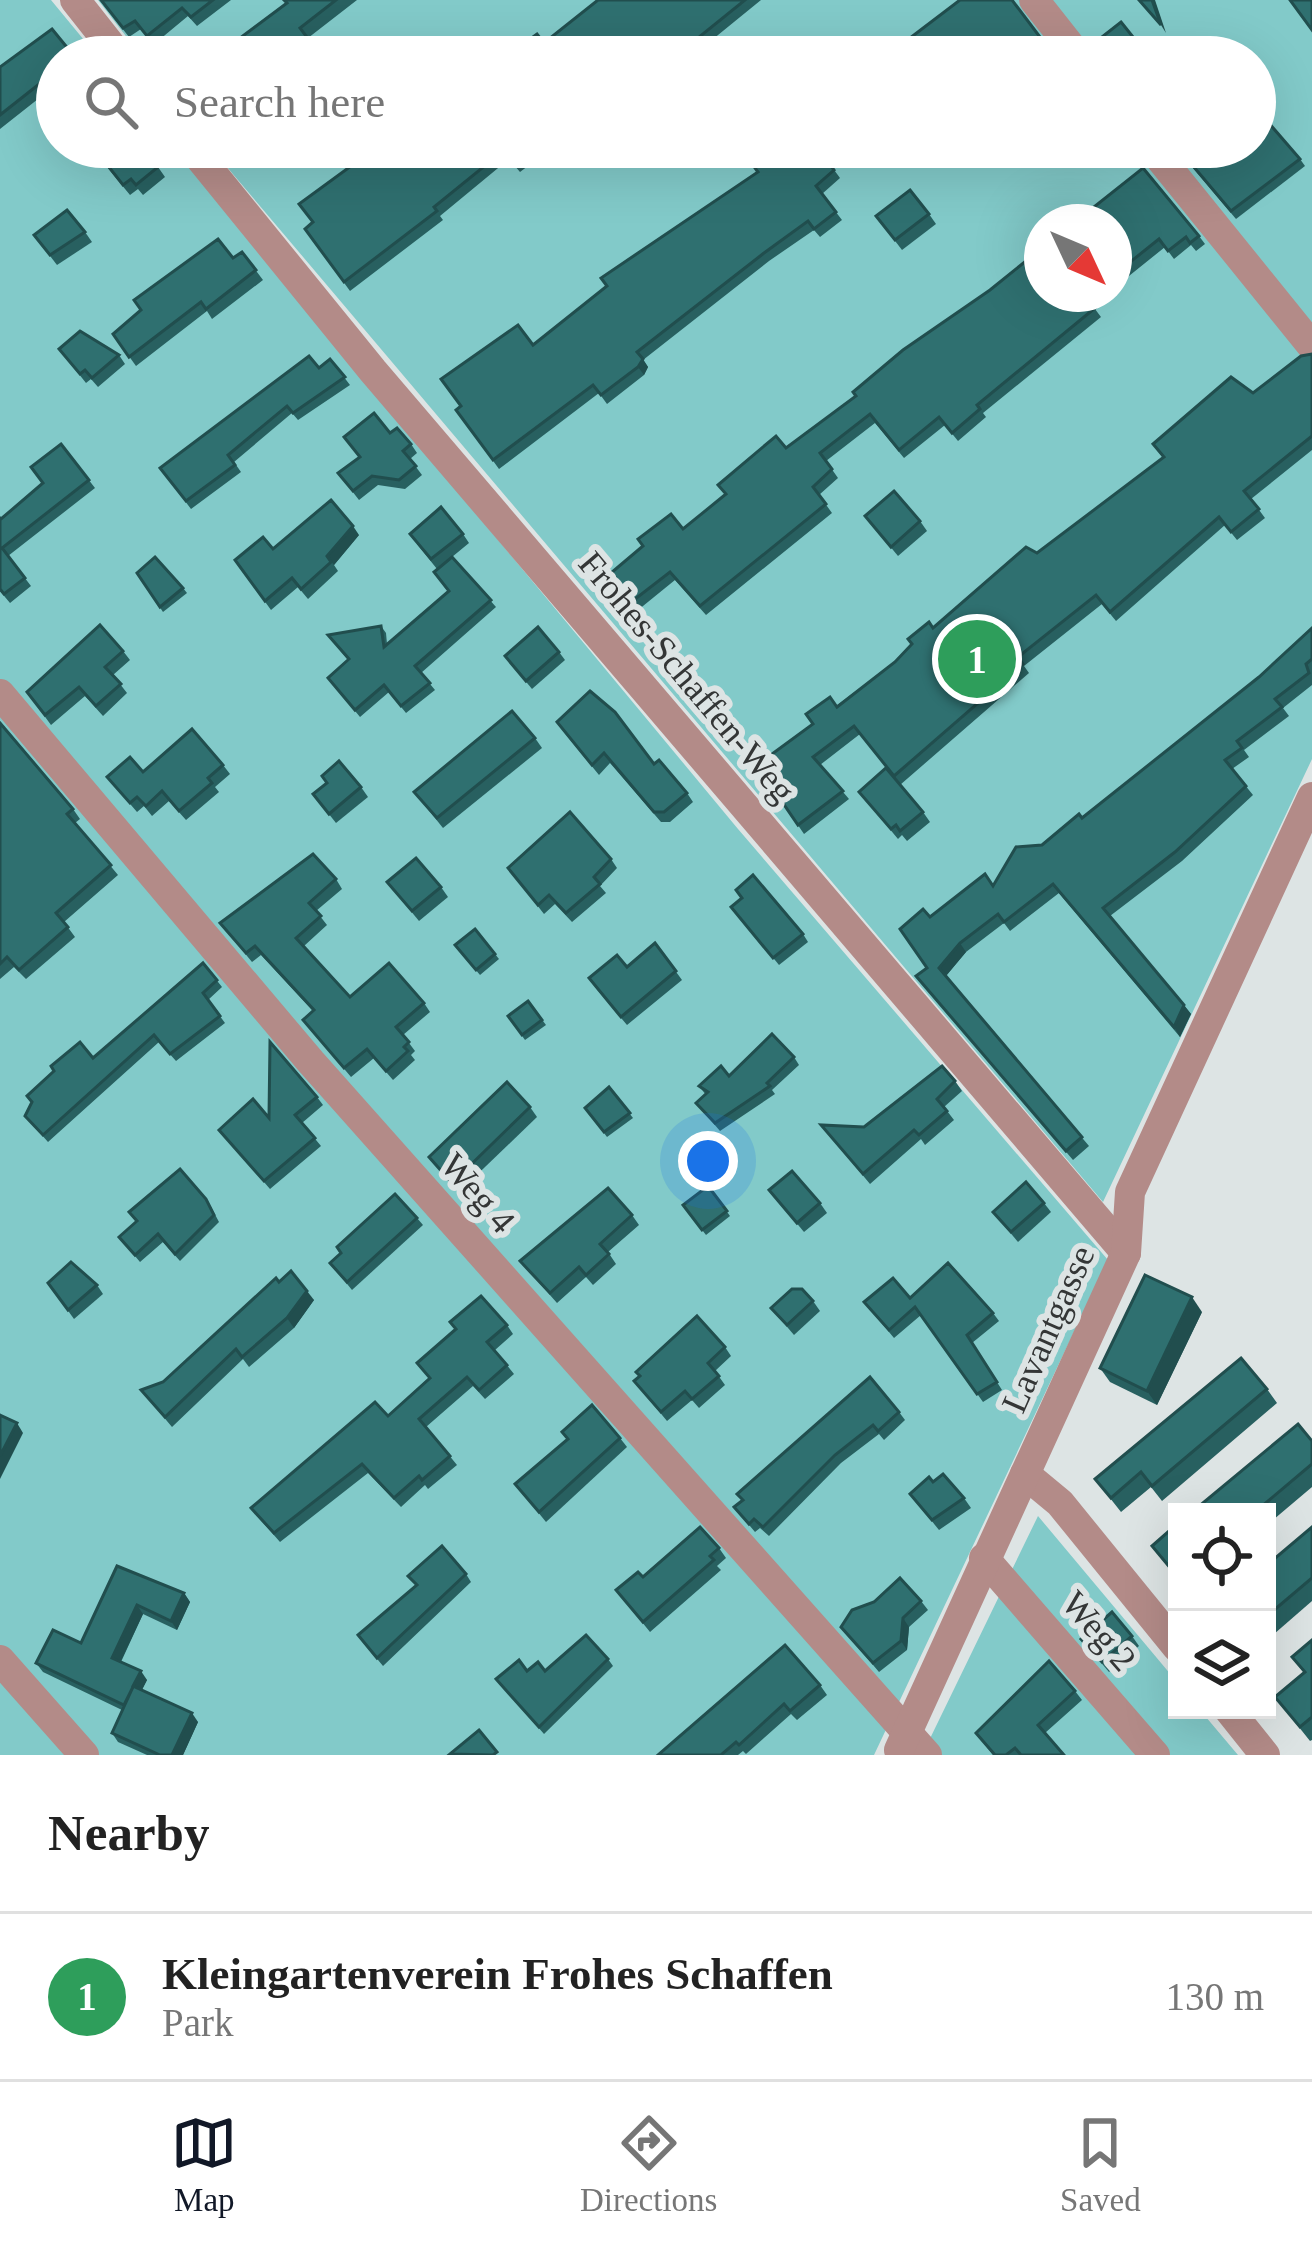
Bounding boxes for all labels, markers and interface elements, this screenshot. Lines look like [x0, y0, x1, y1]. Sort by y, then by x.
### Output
search box [36, 36, 1276, 168]
icon: search [78, 69, 144, 135]
text: Search here [174, 77, 385, 127]
north arrow [1024, 204, 1132, 312]
street label: Frohes-Schaffen-Weg [571, 544, 803, 810]
pin: 1 [938, 614, 1016, 704]
your location [678, 1131, 738, 1191]
street label: Weg 4 [433, 1145, 523, 1241]
street label: Lavantgasse [994, 1240, 1102, 1418]
map controls [1168, 1503, 1276, 1719]
button: locate [1168, 1503, 1276, 1611]
street label: Weg 2 [1054, 1583, 1144, 1679]
button: layers [1168, 1611, 1276, 1719]
text: Nearby [48, 1805, 209, 1861]
text: Kleingartenverein Frohes Schaffen [162, 1949, 833, 1999]
text: 1 [77, 1975, 97, 2018]
text: 130 m [1165, 1975, 1264, 2018]
text: Park [162, 2001, 234, 2044]
tab: Map [171, 2110, 237, 2219]
tab: Directions [580, 2110, 717, 2219]
tab: Saved [1060, 2110, 1141, 2219]

